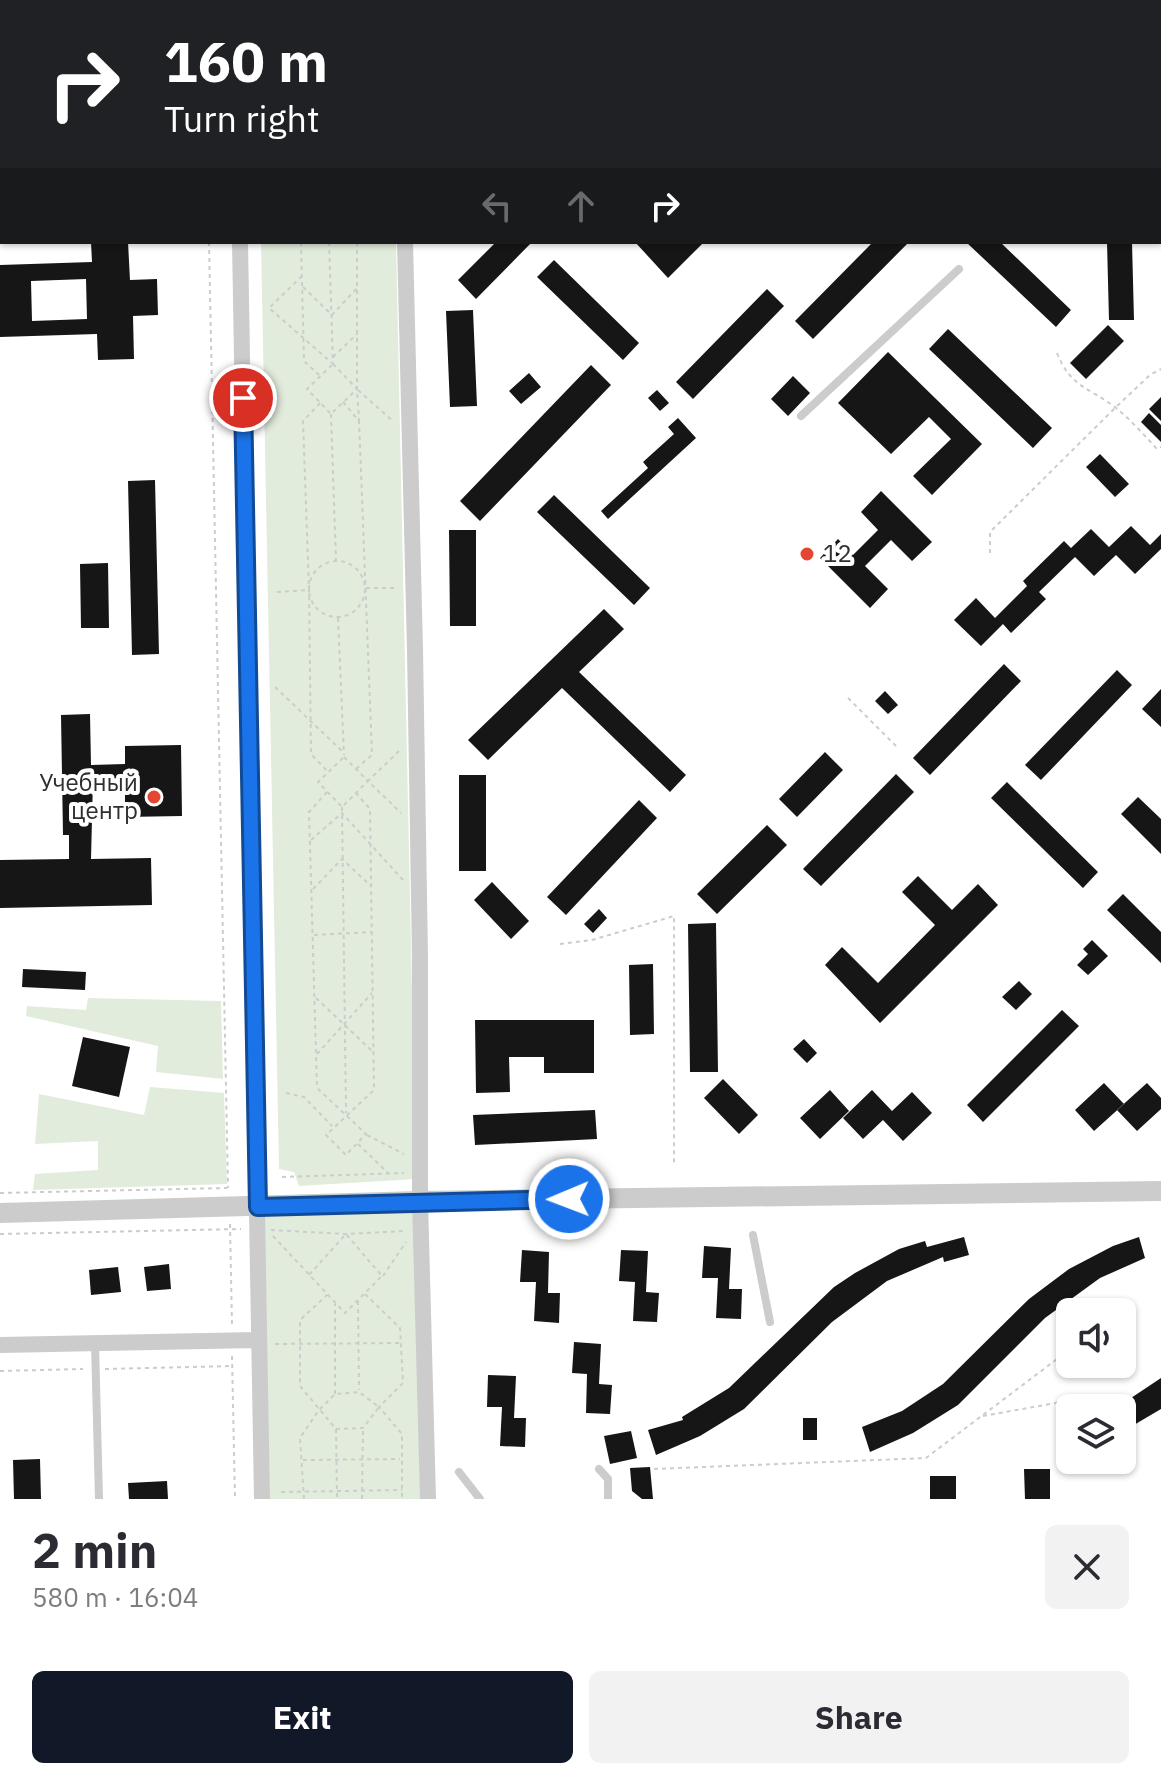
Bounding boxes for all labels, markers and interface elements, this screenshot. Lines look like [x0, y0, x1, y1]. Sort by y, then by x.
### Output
text: 160 m [164, 25, 328, 97]
icon: right [32, 32, 136, 136]
text: Turn right [164, 95, 320, 142]
icon: left [475, 184, 519, 228]
icon: ahead [559, 184, 603, 228]
icon: right [643, 184, 687, 228]
pin [209, 364, 277, 432]
icon: arrive [221, 376, 265, 420]
place label: 12 [823, 537, 852, 569]
marker: 12 [798, 545, 816, 563]
place label: Учебный центр [39, 766, 138, 826]
marker: Учебный центр [145, 788, 163, 806]
position arrow [527, 1157, 611, 1241]
map controls [1056, 1298, 1136, 1474]
button: sound [1056, 1298, 1136, 1378]
button: layers [1056, 1394, 1136, 1474]
text: 2 min [32, 1519, 157, 1581]
button: close [1045, 1525, 1129, 1609]
text: 580 m · 16:04 [32, 1580, 198, 1614]
button: Exit [32, 1671, 573, 1763]
button: Share [589, 1671, 1129, 1763]

